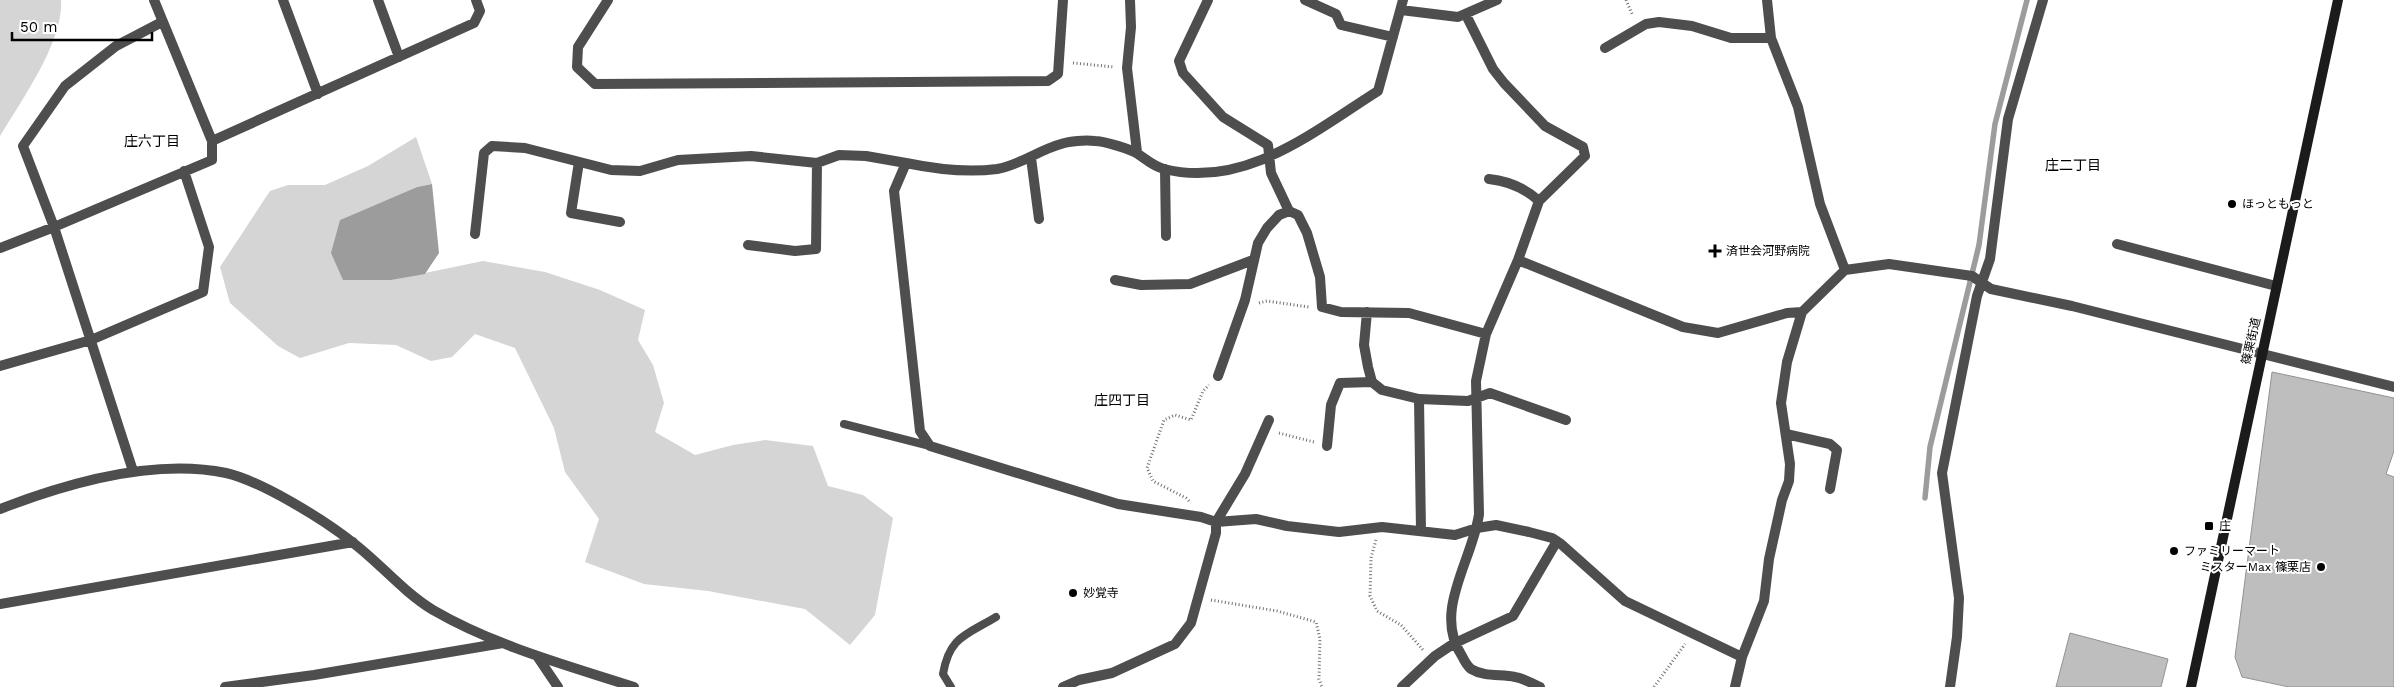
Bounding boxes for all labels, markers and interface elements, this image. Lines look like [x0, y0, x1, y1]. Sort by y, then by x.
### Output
scale bar [12, 10, 152, 42]
text: 50 m [20, 18, 57, 36]
district label: 庄六丁目 [124, 133, 180, 149]
district label: 庄二丁目 [2045, 157, 2101, 173]
place label: ほっともっと [2242, 197, 2314, 211]
marker: ほっともっと [2226, 198, 2238, 210]
marker: 済世会河野病院 [1708, 244, 1722, 258]
place label: 済世会河野病院 [1726, 244, 1810, 258]
street label: 篠栗街道 [2239, 316, 2263, 366]
district label: 庄四丁目 [1094, 392, 1150, 408]
place label: 庄 [2219, 519, 2231, 533]
marker: 庄 [2203, 520, 2215, 532]
place label: ファミリーマート [2184, 544, 2280, 558]
marker: ファミリーマート [2168, 545, 2180, 557]
place label: ミスターMax 篠栗店 [2200, 560, 2311, 574]
marker: ミスターMax 篠栗店 [2315, 561, 2327, 573]
place label: 妙覚寺 [1083, 586, 1119, 600]
marker: 妙覚寺 [1067, 587, 1079, 599]

